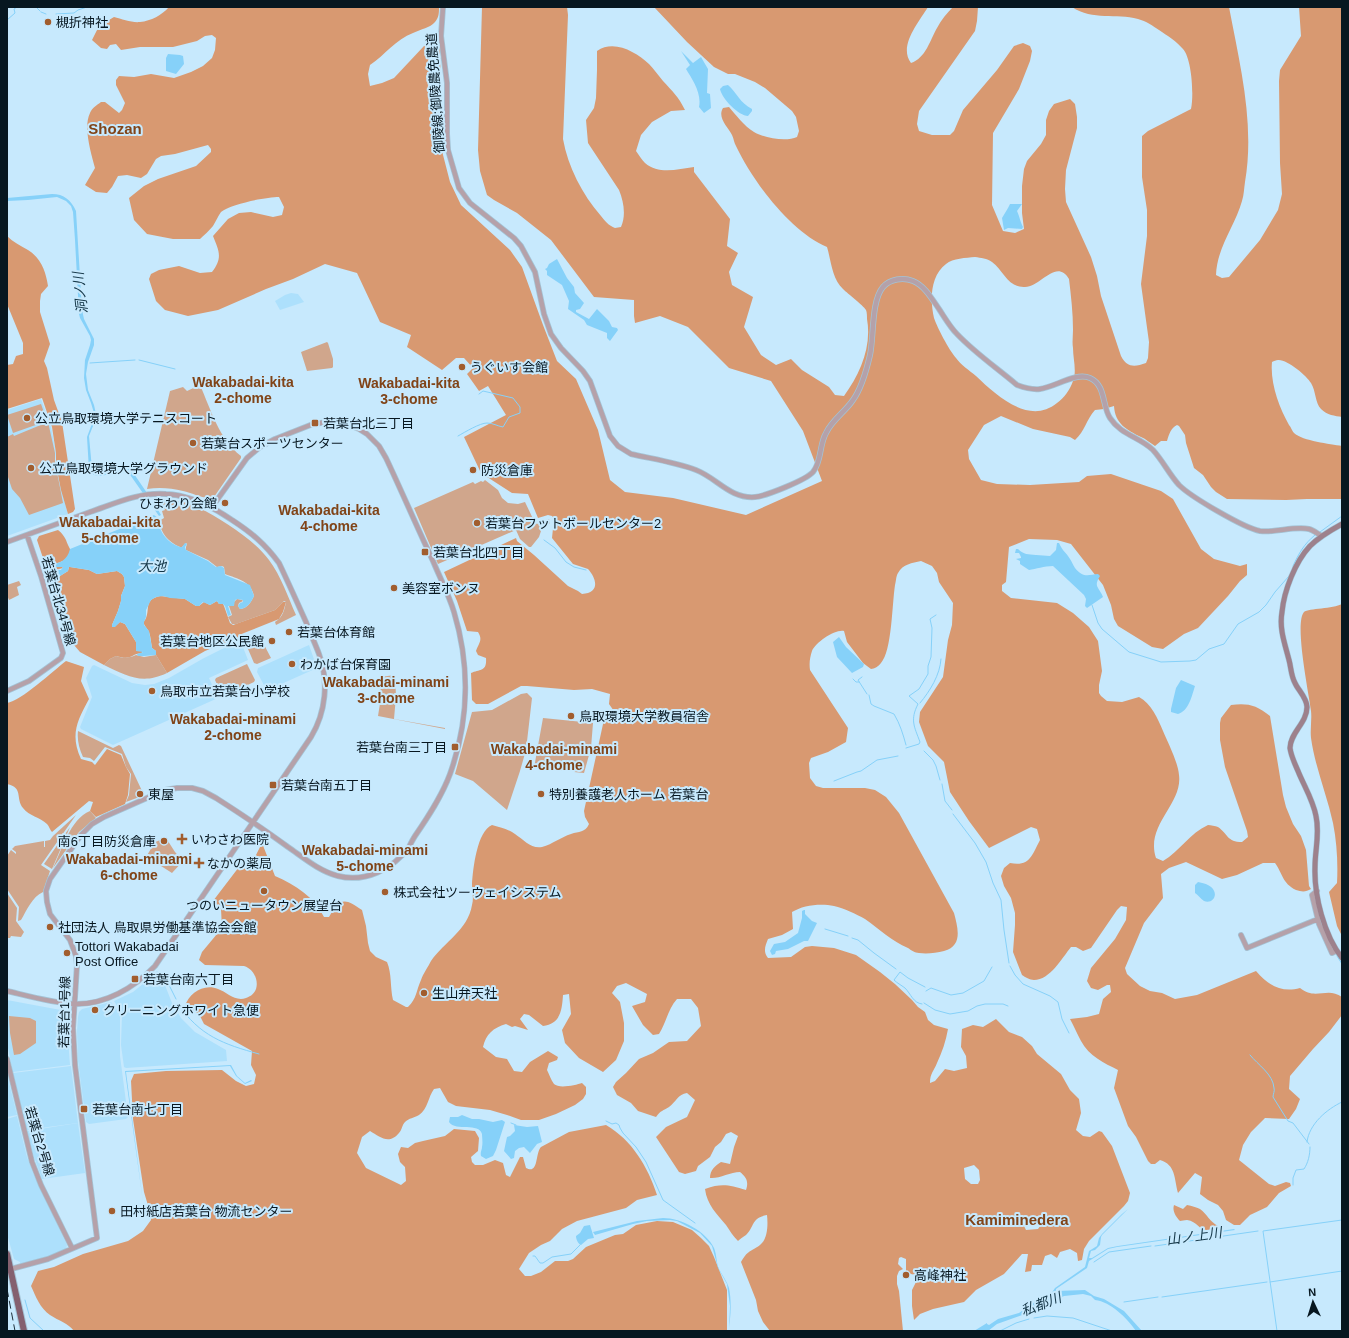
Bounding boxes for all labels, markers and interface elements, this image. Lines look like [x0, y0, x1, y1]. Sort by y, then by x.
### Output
place label: 槻折神社 [56, 15, 108, 30]
marker: 槻折神社 [43, 17, 53, 27]
street label: 御陵線;御陵農免農道 [424, 32, 447, 154]
district label: Shozan [88, 120, 142, 137]
water label: 洞ノ川 [70, 269, 90, 315]
place label: うぐいす会館 [470, 360, 548, 375]
marker: うぐいす会館 [457, 362, 467, 372]
district label: Wakabadai-kita 2-chome [192, 374, 294, 406]
district label: Wakabadai-kita 3-chome [358, 375, 460, 407]
place label: 公立鳥取環境大学テニスコート [35, 411, 217, 426]
marker: 公立鳥取環境大学テニスコート [22, 413, 32, 423]
place label: 若葉台北三丁目 [323, 416, 414, 431]
marker: 若葉台北三丁目 [310, 418, 320, 428]
place label: 若葉台スポーツセンター [201, 436, 344, 451]
marker: 若葉台スポーツセンター [188, 438, 198, 448]
place label: 公立鳥取環境大学グラウンド [39, 461, 208, 476]
marker: 公立鳥取環境大学グラウンド [26, 463, 36, 473]
place label: 防災倉庫 [481, 463, 533, 478]
marker: 防災倉庫 [468, 465, 478, 475]
place label: ひまわり会館 [139, 496, 217, 511]
marker: ひまわり会館 [220, 498, 230, 508]
district label: Wakabadai-kita 4-chome [278, 502, 380, 534]
district label: Wakabadai-kita 5-chome [59, 514, 161, 546]
place label: 若葉台フットボールセンター2 [485, 516, 661, 531]
marker: 若葉台フットボールセンター2 [472, 518, 482, 528]
place label: 若葉台北四丁目 [433, 545, 524, 560]
marker: 若葉台北四丁目 [420, 547, 430, 557]
street label: 若葉台北34号線 [39, 555, 78, 648]
water label: 大池 [138, 558, 168, 574]
place label: 美容室ボンヌ [402, 581, 480, 596]
marker: 美容室ボンヌ [389, 583, 399, 593]
place label: 若葉台体育館 [297, 625, 375, 640]
marker: 若葉台体育館 [284, 627, 294, 637]
place label: 若葉台地区公民館 [160, 634, 264, 649]
marker: 若葉台地区公民館 [267, 636, 277, 646]
place label: わかば台保育園 [300, 657, 391, 672]
marker: わかば台保育園 [287, 659, 297, 669]
district label: Wakabadai-minami 3-chome [323, 674, 449, 706]
place label: 鳥取市立若葉台小学校 [160, 684, 290, 699]
marker: 鳥取市立若葉台小学校 [147, 686, 157, 696]
place label: 鳥取環境大学教員宿舎 [579, 709, 709, 724]
district label: Wakabadai-minami 2-chome [170, 711, 296, 743]
marker: 鳥取環境大学教員宿舎 [566, 711, 576, 721]
place label: 若葉台南三丁目 [356, 740, 447, 755]
district label: Wakabadai-minami 4-chome [491, 741, 617, 773]
marker: 若葉台南三丁目 [450, 742, 460, 752]
place label: 若葉台南五丁目 [281, 778, 372, 793]
marker: 若葉台南五丁目 [268, 780, 278, 790]
place label: 東屋 [148, 787, 174, 802]
place label: 特別養護老人ホーム 若葉台 [549, 787, 708, 802]
marker: 東屋 [135, 789, 145, 799]
marker: 特別養護老人ホーム 若葉台 [536, 789, 546, 799]
place label: いわさわ医院 [191, 832, 269, 847]
marker: いわさわ医院 [176, 833, 188, 845]
place label: 南6丁目防災倉庫 [58, 834, 156, 849]
marker: 南6丁目防災倉庫 [159, 836, 169, 846]
district label: Wakabadai-minami 5-chome [302, 842, 428, 874]
district label: Wakabadai-minami 6-chome [66, 851, 192, 883]
place label: なかの薬局 [207, 856, 272, 871]
marker: なかの薬局 [194, 858, 204, 868]
place label: 株式会社ツーウェイシステム [393, 885, 562, 900]
marker: つのいニュータウン展望台 [259, 886, 269, 896]
marker: 株式会社ツーウェイシステム [380, 887, 390, 897]
place label: つのいニュータウン展望台 [186, 898, 342, 913]
place label: 社団法人 鳥取県労働基準協会会館 [58, 920, 257, 935]
marker: 社団法人 鳥取県労働基準協会会館 [45, 922, 55, 932]
place label: Tottori Wakabadai Post Office [75, 939, 179, 969]
marker: Tottori Wakabadai Post Office [62, 948, 72, 958]
place label: 若葉台南六丁目 [143, 972, 234, 987]
marker: 若葉台南六丁目 [130, 974, 140, 984]
street label: 若葉台1号線 [56, 976, 73, 1048]
place label: 生山弁天社 [432, 986, 497, 1001]
marker: 生山弁天社 [419, 988, 429, 998]
place label: クリーニングホワイト急便 [103, 1003, 259, 1018]
marker: クリーニングホワイト急便 [90, 1005, 100, 1015]
place label: 若葉台南七丁目 [92, 1102, 183, 1117]
street label: 若葉台2号線 [22, 1104, 57, 1178]
marker: 若葉台南七丁目 [79, 1104, 89, 1114]
place label: 田村紙店若葉台 物流センター [120, 1204, 293, 1219]
marker: 田村紙店若葉台 物流センター [107, 1206, 117, 1216]
district label: Kamiminedera [965, 1211, 1069, 1228]
water label: 山ノ上川 [1165, 1224, 1225, 1248]
place label: 高峰神社 [914, 1268, 966, 1283]
marker: 高峰神社 [901, 1270, 911, 1280]
north arrow [1293, 1282, 1333, 1322]
text: N [1308, 1286, 1317, 1298]
water label: 私都川 [1019, 1288, 1065, 1319]

